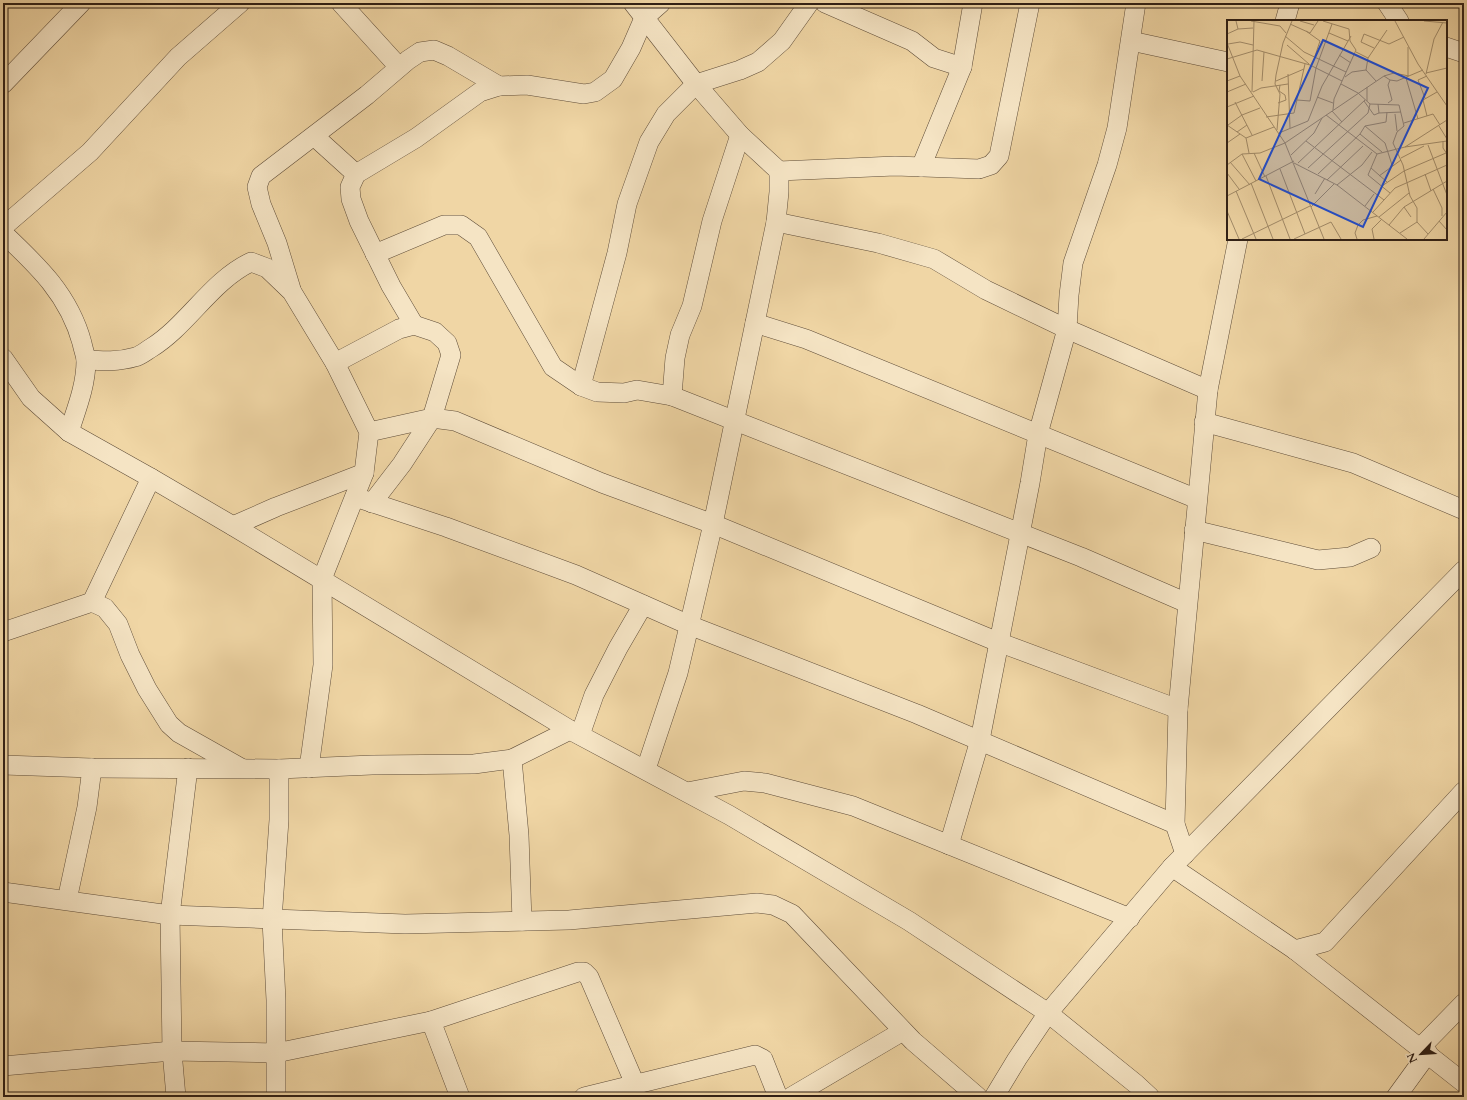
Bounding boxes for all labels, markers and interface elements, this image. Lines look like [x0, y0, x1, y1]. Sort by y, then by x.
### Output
inset map [1227, 20, 1447, 240]
north arrow [1401, 1034, 1441, 1074]
text: N [1403, 1050, 1421, 1066]

